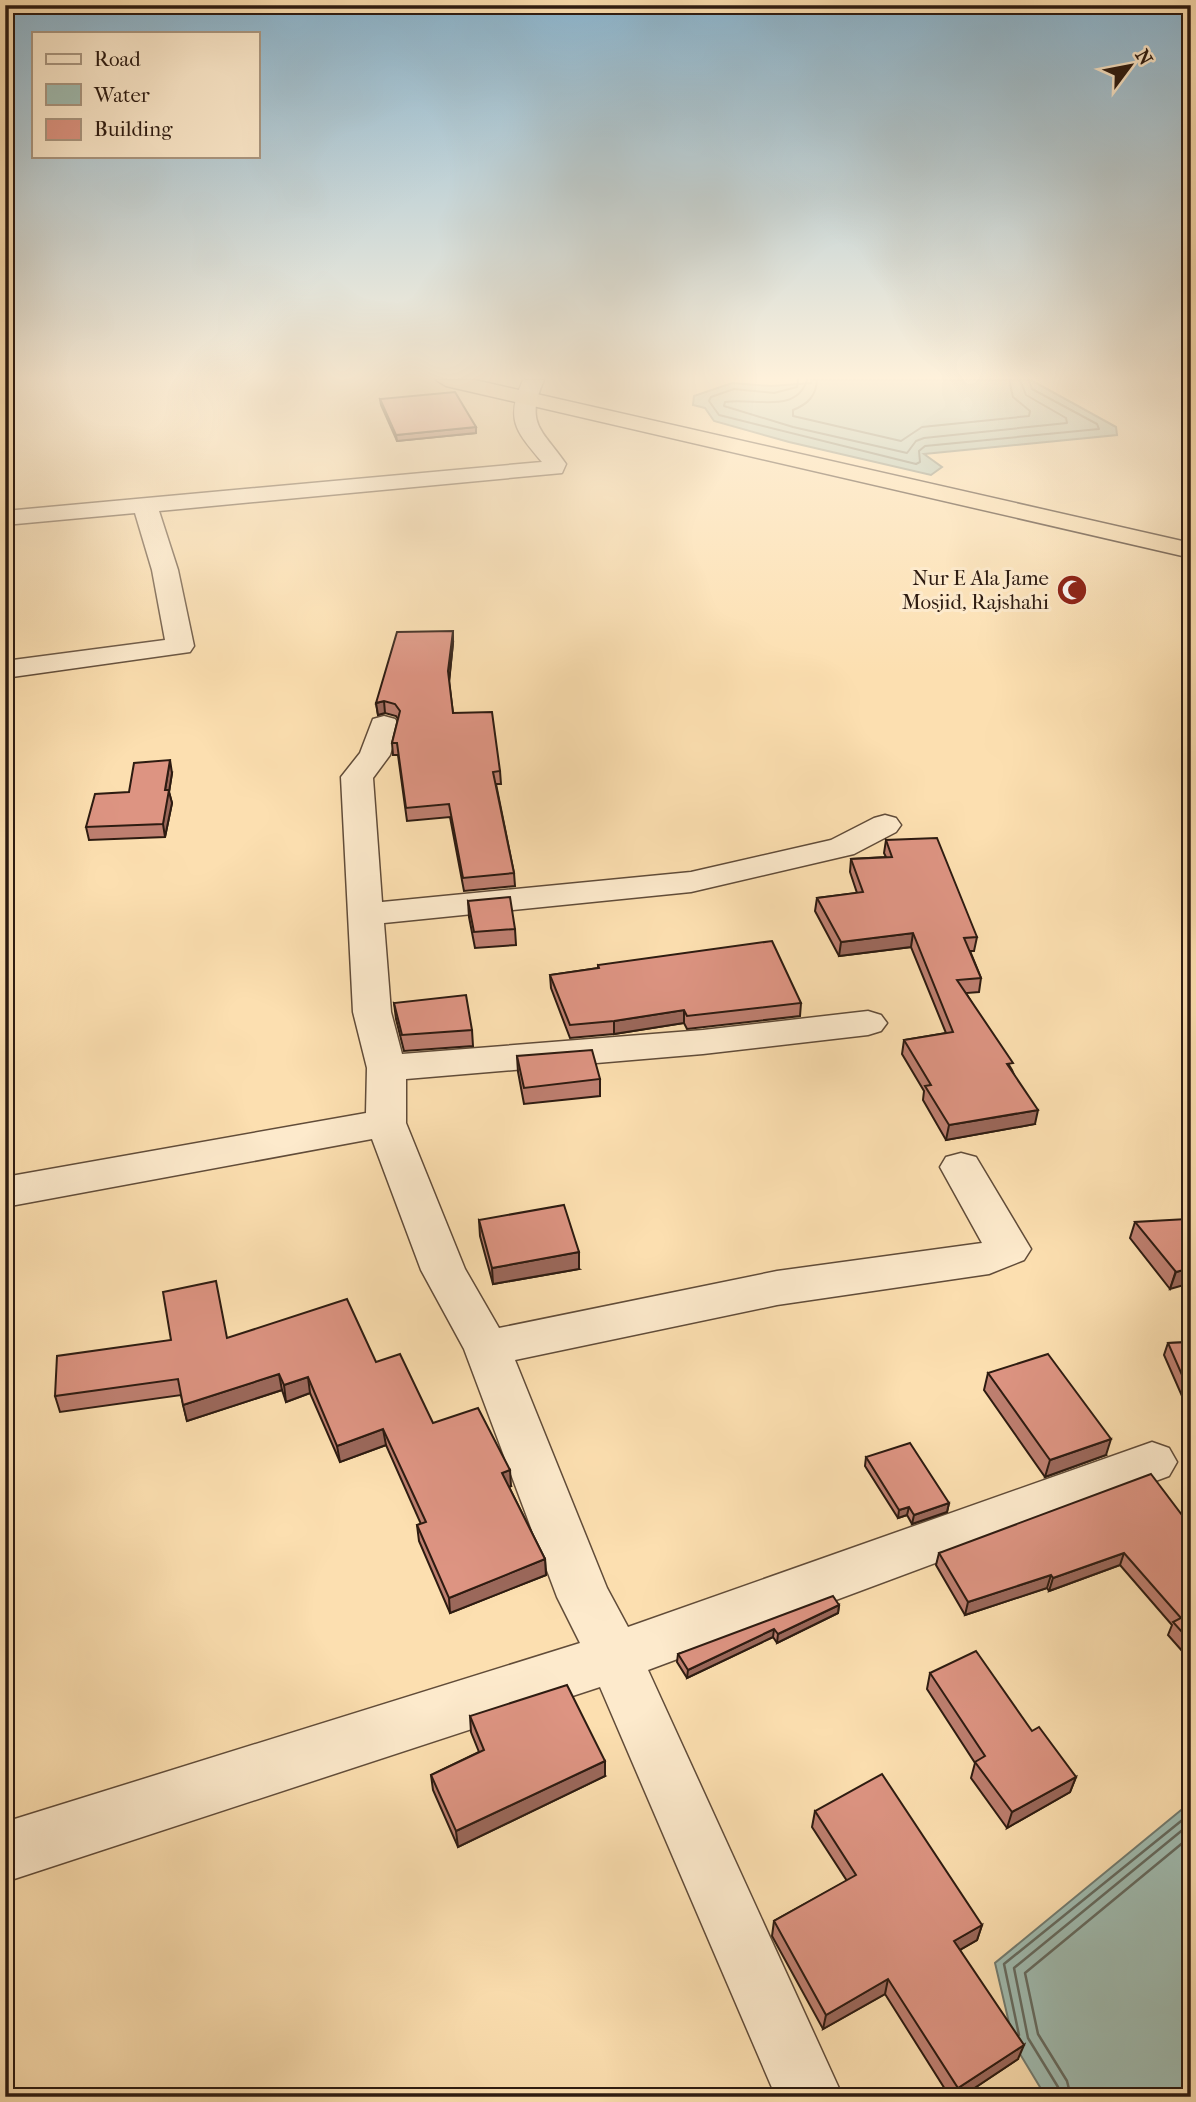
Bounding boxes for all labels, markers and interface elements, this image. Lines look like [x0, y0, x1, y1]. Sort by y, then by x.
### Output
legend [32, 32, 259, 158]
north arrow [1094, 32, 1164, 102]
text: N [1130, 46, 1157, 70]
text: Road [94, 47, 141, 71]
text: Water [93, 83, 150, 107]
text: Building [94, 117, 173, 141]
place label: Nur E Ala Jame Mosjid, Rajshahi [902, 566, 1049, 614]
mosque icon: Nur E Ala Jame Mosjid, Rajshahi [1055, 573, 1089, 607]

